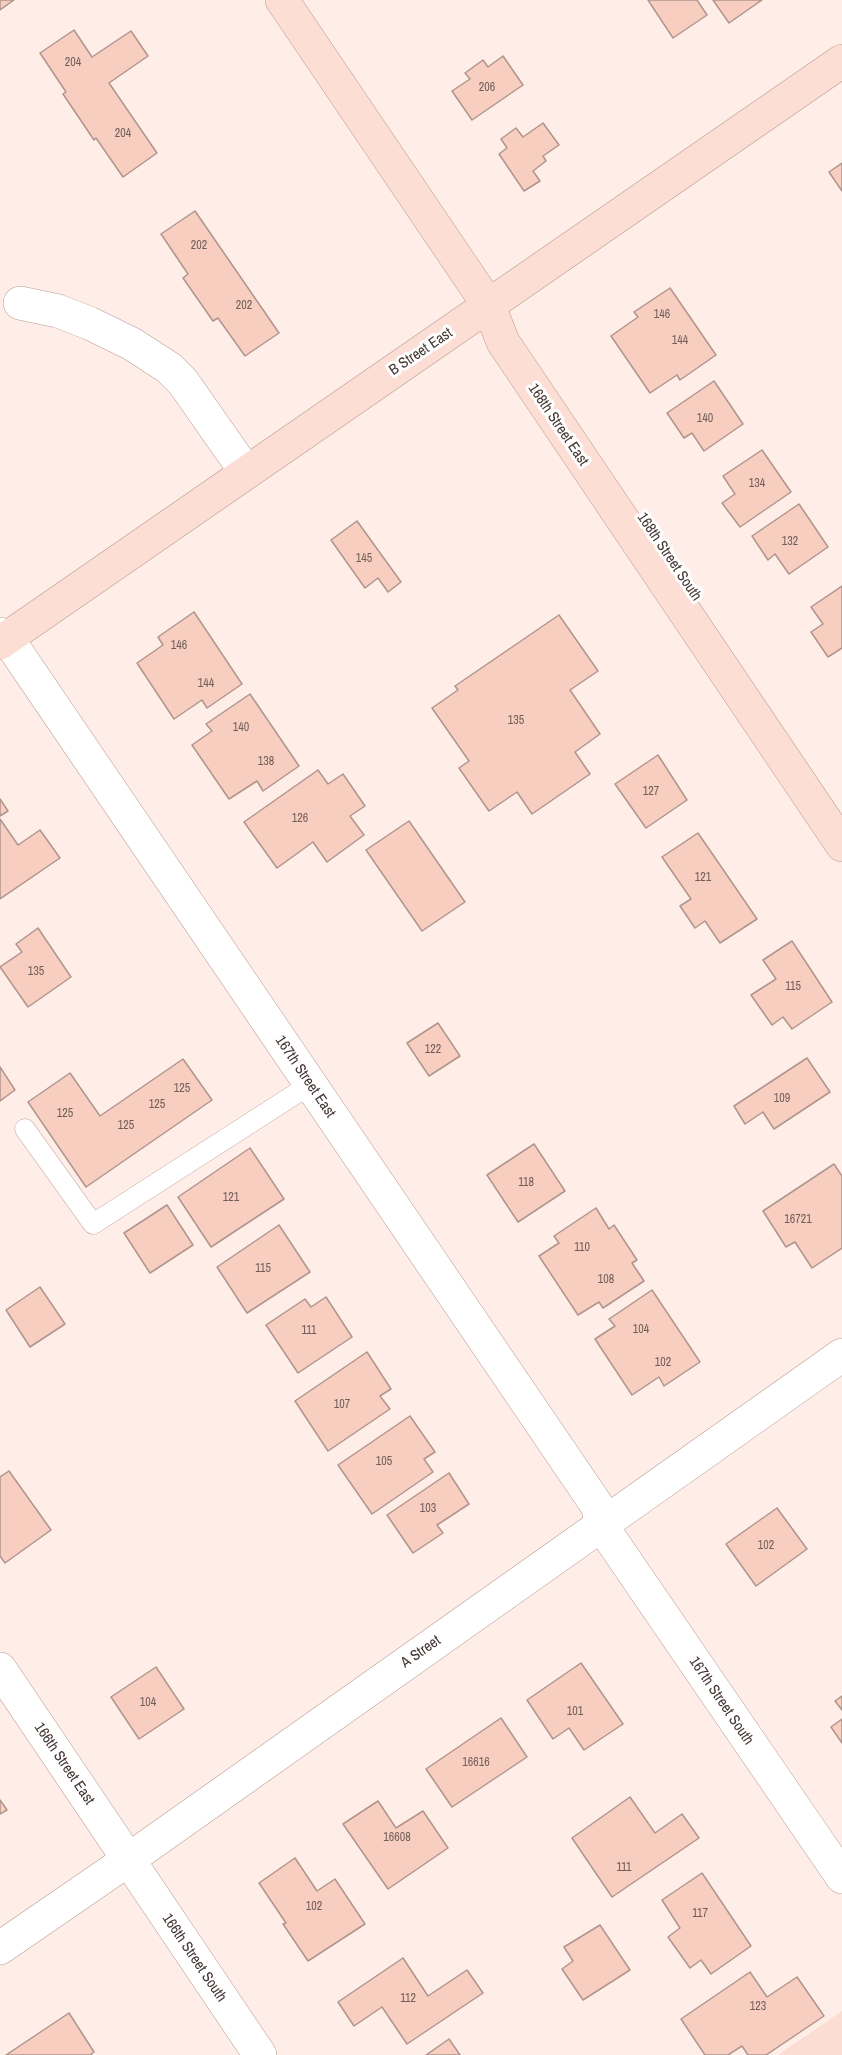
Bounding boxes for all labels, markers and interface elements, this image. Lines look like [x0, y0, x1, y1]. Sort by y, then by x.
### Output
house number: 204 [65, 56, 81, 70]
house number: 206 [479, 81, 495, 95]
house number: 204 [115, 127, 131, 141]
house number: 202 [191, 239, 207, 253]
house number: 202 [236, 299, 252, 313]
house number: 146 [654, 308, 670, 322]
street label: B Street East [386, 324, 456, 380]
house number: 144 [672, 334, 688, 348]
street label: 168th Street East [524, 381, 592, 469]
house number: 140 [697, 412, 713, 426]
house number: 134 [749, 477, 765, 491]
street label: 168th Street South [633, 509, 705, 605]
house number: 132 [782, 535, 798, 549]
house number: 145 [356, 552, 372, 566]
house number: 146 [171, 639, 187, 653]
house number: 144 [198, 677, 214, 691]
house number: 135 [508, 714, 524, 728]
house number: 140 [233, 721, 249, 735]
house number: 138 [258, 755, 274, 769]
house number: 127 [643, 785, 659, 799]
house number: 126 [292, 812, 308, 826]
house number: 121 [695, 871, 711, 885]
house number: 135 [28, 965, 44, 979]
house number: 115 [785, 980, 801, 994]
street label: 167th Street East [271, 1033, 339, 1121]
house number: 122 [425, 1043, 441, 1057]
house number: 125 [174, 1082, 190, 1096]
house number: 109 [774, 1092, 790, 1106]
house number: 125 [149, 1098, 165, 1112]
house number: 125 [57, 1107, 73, 1121]
house number: 125 [118, 1119, 134, 1133]
house number: 118 [518, 1176, 534, 1190]
house number: 121 [223, 1191, 239, 1205]
house number: 16721 [784, 1213, 812, 1227]
house number: 110 [574, 1241, 590, 1255]
house number: 115 [255, 1262, 271, 1276]
house number: 108 [598, 1273, 614, 1287]
house number: 104 [633, 1323, 649, 1337]
house number: 111 [302, 1324, 316, 1338]
house number: 102 [655, 1356, 671, 1370]
house number: 107 [334, 1398, 350, 1412]
house number: 105 [376, 1455, 392, 1469]
house number: 103 [420, 1502, 436, 1516]
house number: 102 [758, 1539, 774, 1553]
street label: A Street [398, 1632, 444, 1672]
street label: 167th Street South [685, 1653, 757, 1749]
house number: 104 [140, 1696, 156, 1710]
house number: 101 [567, 1705, 583, 1719]
street label: 166th Street East [30, 1720, 98, 1808]
house number: 16616 [462, 1756, 490, 1770]
house number: 16608 [383, 1831, 411, 1845]
house number: 111 [617, 1861, 631, 1875]
house number: 102 [306, 1900, 322, 1914]
house number: 117 [692, 1907, 708, 1921]
street label: 166th Street South [158, 1910, 230, 2006]
house number: 112 [400, 1992, 416, 2006]
house number: 123 [750, 2000, 766, 2014]

